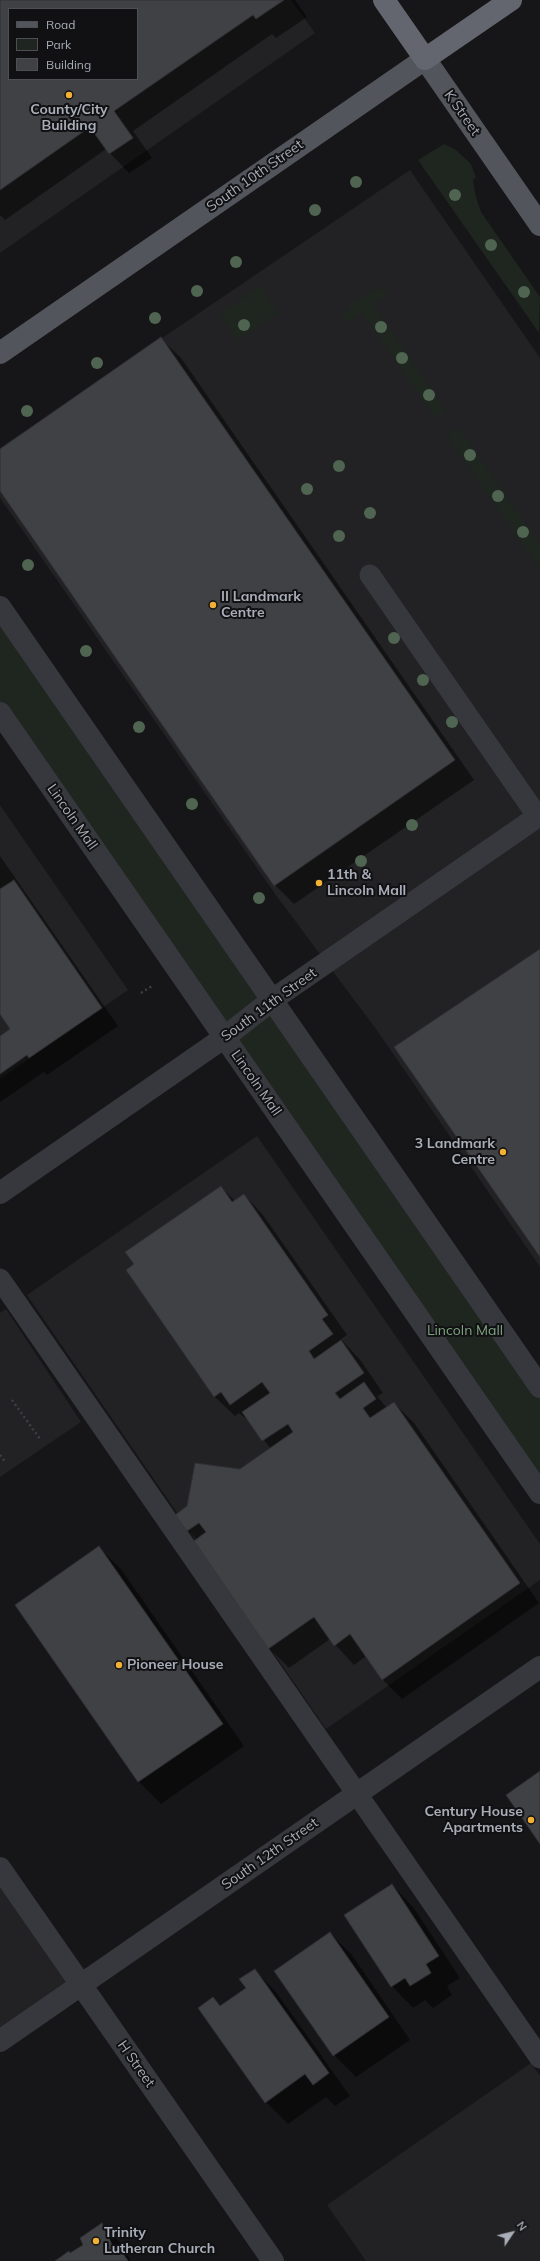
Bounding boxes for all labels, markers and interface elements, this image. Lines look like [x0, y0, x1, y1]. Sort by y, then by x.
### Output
legend [8, 8, 138, 80]
text: Road [46, 17, 75, 32]
text: Park [46, 37, 71, 52]
text: Building [46, 57, 91, 72]
street label: K Street [440, 87, 484, 139]
marker: County/City Building [64, 90, 74, 100]
place label: County/City Building [30, 102, 108, 134]
street label: South 10th Street [204, 136, 306, 216]
place label: II Landmark Centre [221, 589, 301, 622]
marker: II Landmark Centre [208, 600, 218, 610]
street label: Lincoln Mall [43, 781, 101, 853]
place label: 11th & Lincoln Mall [327, 867, 406, 900]
marker: 11th & Lincoln Mall [314, 878, 324, 888]
street label: South 11th Street [218, 965, 320, 1045]
street label: Lincoln Mall [227, 1047, 285, 1119]
place label: 3 Landmark Centre [415, 1136, 495, 1168]
marker: 3 Landmark Centre [498, 1147, 508, 1157]
park label: Lincoln Mall [427, 1323, 503, 1339]
place label: Pioneer House [127, 1657, 224, 1673]
marker: Pioneer House [114, 1660, 124, 1670]
place label: Century House Apartments [425, 1804, 523, 1836]
street label: South 12th Street [219, 1814, 321, 1894]
marker: Century House Apartments [526, 1815, 536, 1825]
street label: H Street [114, 2037, 158, 2091]
north arrow [492, 2213, 532, 2253]
text: N [514, 2219, 530, 2234]
place label: Trinity Lutheran Church [104, 2225, 215, 2258]
marker: Trinity Lutheran Church [91, 2236, 101, 2246]

